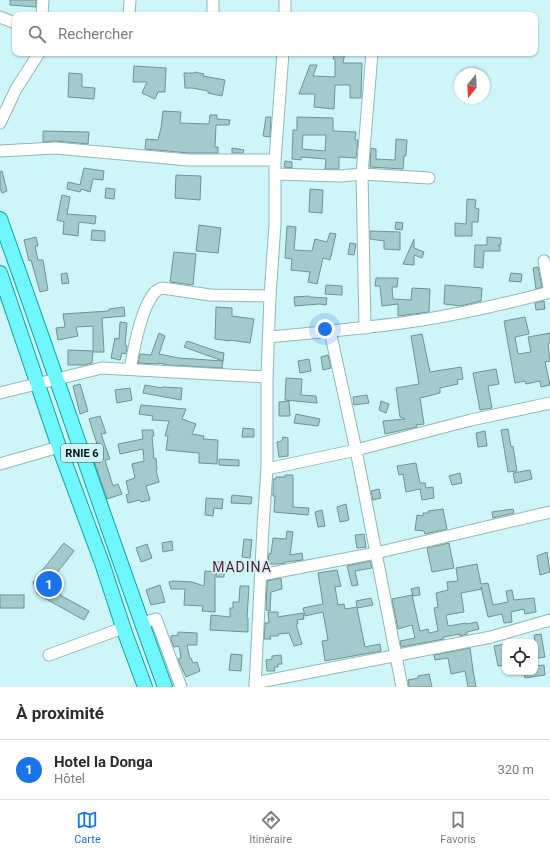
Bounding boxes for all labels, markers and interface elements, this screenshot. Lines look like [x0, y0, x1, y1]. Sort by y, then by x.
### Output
search box [12, 12, 538, 56]
icon: search [26, 23, 48, 45]
text: Rechercher [58, 25, 133, 43]
north arrow [454, 68, 490, 104]
your location [315, 319, 335, 339]
road number: RNIE 6 [61, 444, 103, 462]
district label: MADINA [212, 559, 272, 575]
pin: 1 [36, 569, 62, 599]
map controls [502, 639, 538, 675]
button: locate [502, 639, 538, 675]
text: À proximité [16, 703, 104, 723]
text: Hotel la Donga [54, 753, 153, 771]
text: 1 [25, 762, 33, 777]
text: 320 m [497, 762, 534, 777]
text: Hôtel [54, 771, 85, 786]
tab: Carte [74, 809, 101, 846]
tab: Itinéraire [249, 809, 292, 846]
tab: Favoris [440, 809, 476, 846]

